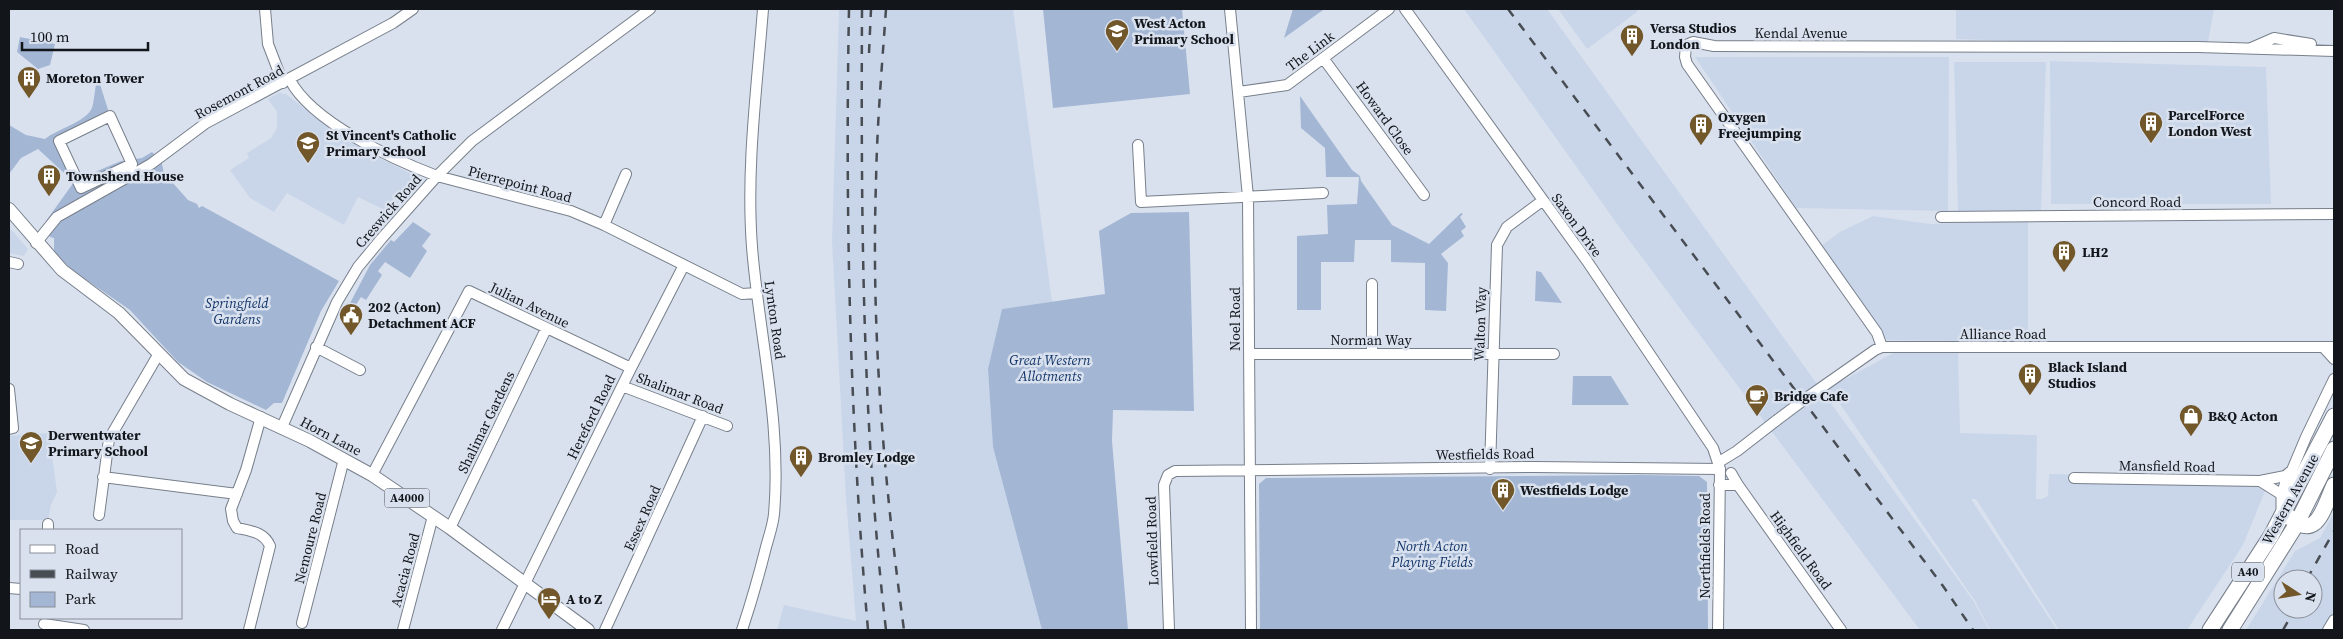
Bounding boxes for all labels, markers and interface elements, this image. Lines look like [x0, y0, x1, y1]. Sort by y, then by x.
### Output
place label: West Acton Primary School [1134, 13, 1235, 49]
school or university icon: West Acton Primary School [1104, 18, 1130, 52]
place label: Versa Studios London [1650, 18, 1737, 54]
scale bar [22, 20, 149, 52]
building icon: Versa Studios London [1619, 23, 1645, 57]
street label: Kendal Avenue [1754, 23, 1848, 43]
text: 100 m [30, 26, 70, 47]
street label: The Link [1282, 26, 1339, 76]
street label: Rosemont Road [191, 60, 287, 124]
building icon: Moreton Tower [16, 65, 42, 99]
place label: Moreton Tower [46, 68, 145, 88]
street label: Howard Close [1351, 77, 1419, 159]
place label: ParcelForce London West [2168, 105, 2252, 141]
place label: Oxygen Freejumping [1718, 107, 1801, 143]
building icon: ParcelForce London West [2138, 110, 2164, 144]
building icon: Oxygen Freejumping [1688, 112, 1714, 146]
place label: St Vincent's Catholic Primary School [326, 125, 457, 161]
school or university icon: St Vincent's Catholic Primary School [295, 130, 321, 164]
street label: Pierrepoint Road [466, 161, 574, 207]
building icon: Townshend House [36, 163, 62, 197]
place label: Townshend House [66, 166, 184, 186]
street label: Creswick Road [350, 170, 426, 252]
street label: Saxon Drive [1547, 189, 1607, 261]
street label: Concord Road [2093, 192, 2181, 212]
building icon: LH2 [2051, 239, 2077, 273]
place label: LH2 [2082, 242, 2109, 262]
street label: Julian Avenue [486, 277, 573, 333]
street label: Lynton Road [760, 279, 790, 361]
street label: Walton Way [1469, 286, 1491, 361]
street label: Noel Road [1225, 287, 1245, 351]
park label: Springfield Gardens [205, 293, 269, 329]
place label: 202 (Acton) Detachment ACF [368, 297, 476, 333]
public building icon: 202 (Acton) Detachment ACF [338, 302, 364, 336]
street label: Alliance Road [1960, 324, 2046, 344]
street label: Norman Way [1330, 330, 1413, 350]
park label: Great Western Allotments [1009, 350, 1091, 386]
place label: Black Island Studios [2048, 357, 2128, 393]
building icon: Black Island Studios [2017, 362, 2043, 396]
street label: Shalimar Gardens [453, 367, 519, 477]
street label: Shalimar Road [634, 367, 726, 419]
street label: Hereford Road [562, 371, 620, 463]
cafe icon: Bridge Cafe [1744, 383, 1770, 417]
place label: Bridge Cafe [1774, 386, 1848, 406]
shop icon: B&Q Acton [2178, 403, 2204, 437]
place label: B&Q Acton [2208, 406, 2278, 426]
street label: Horn Lane [297, 411, 365, 461]
place label: Derwentwater Primary School [48, 425, 149, 461]
school or university icon: Derwentwater Primary School [18, 430, 44, 464]
street label: Westfields Road [1435, 443, 1535, 465]
building icon: Bromley Lodge [788, 444, 814, 478]
place label: Bromley Lodge [818, 447, 915, 467]
street label: Western Avenue [2257, 450, 2323, 548]
street label: Mansfield Road [2119, 455, 2215, 477]
building icon: Westfields Lodge [1490, 477, 1516, 511]
place label: Westfields Lodge [1520, 480, 1628, 500]
street label: Essex Road [619, 482, 665, 554]
road number: A4000 [384, 488, 430, 508]
street label: Nemoure Road [289, 490, 331, 586]
street label: Northfields Road [1695, 493, 1715, 599]
street label: Lowfield Road [1140, 496, 1164, 586]
street label: Highfield Road [1765, 506, 1837, 594]
legend [20, 529, 182, 619]
street label: Acacia Road [385, 531, 425, 609]
park label: North Acton Playing Fields [1390, 536, 1474, 572]
text: Road [65, 538, 99, 559]
road number: A40 [2232, 562, 2264, 582]
text: Railway [65, 563, 118, 584]
north arrow [2273, 569, 2323, 619]
hotel icon: A to Z [536, 586, 562, 620]
text: Park [65, 588, 97, 609]
place label: A to Z [566, 589, 602, 609]
text: N [2300, 590, 2322, 604]

